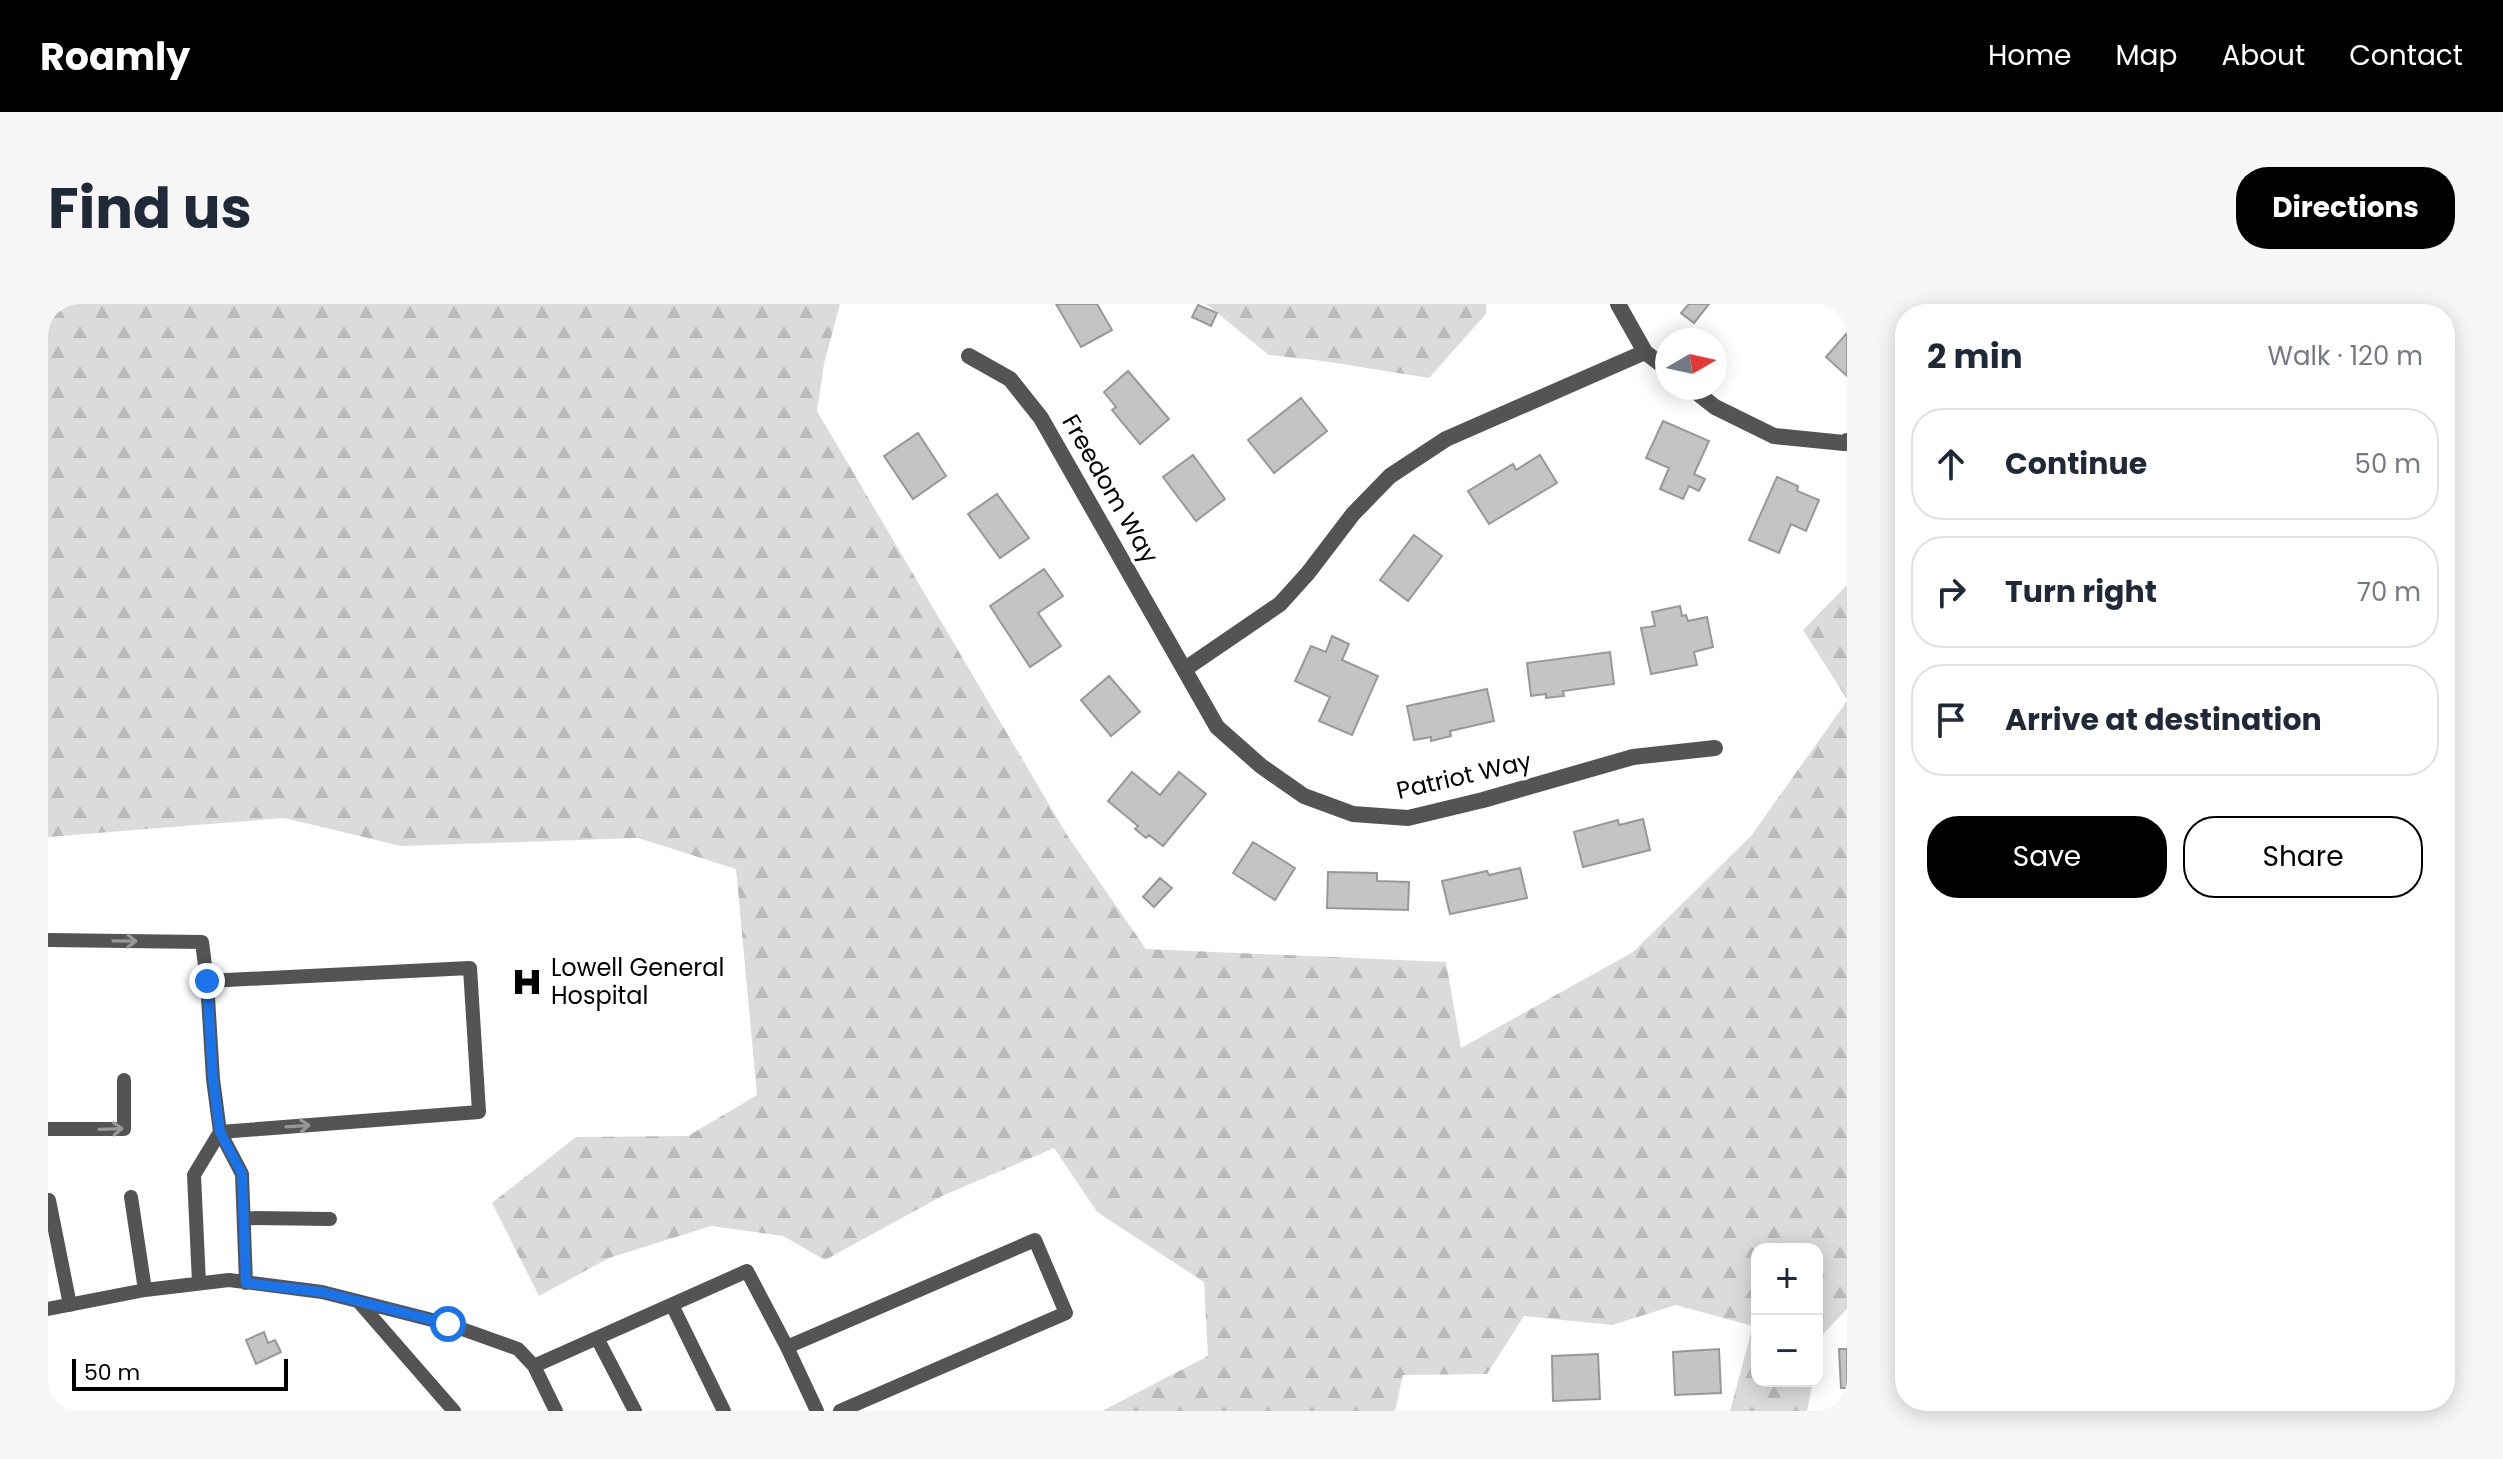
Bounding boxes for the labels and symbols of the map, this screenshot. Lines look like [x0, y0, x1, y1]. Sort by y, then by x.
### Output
north arrow [1655, 328, 1727, 400]
street label: Freedom Way [1054, 408, 1167, 570]
street label: Patriot Way [1393, 744, 1535, 807]
one-way arrow [111, 933, 138, 949]
place label: Lowell General Hospital [551, 951, 724, 1012]
route end [189, 963, 225, 999]
hospital icon: Lowell General Hospital [510, 965, 544, 999]
one-way arrow [284, 1118, 311, 1133]
one-way arrow [97, 1121, 123, 1136]
route start [430, 1306, 466, 1342]
scale bar [72, 1355, 288, 1391]

